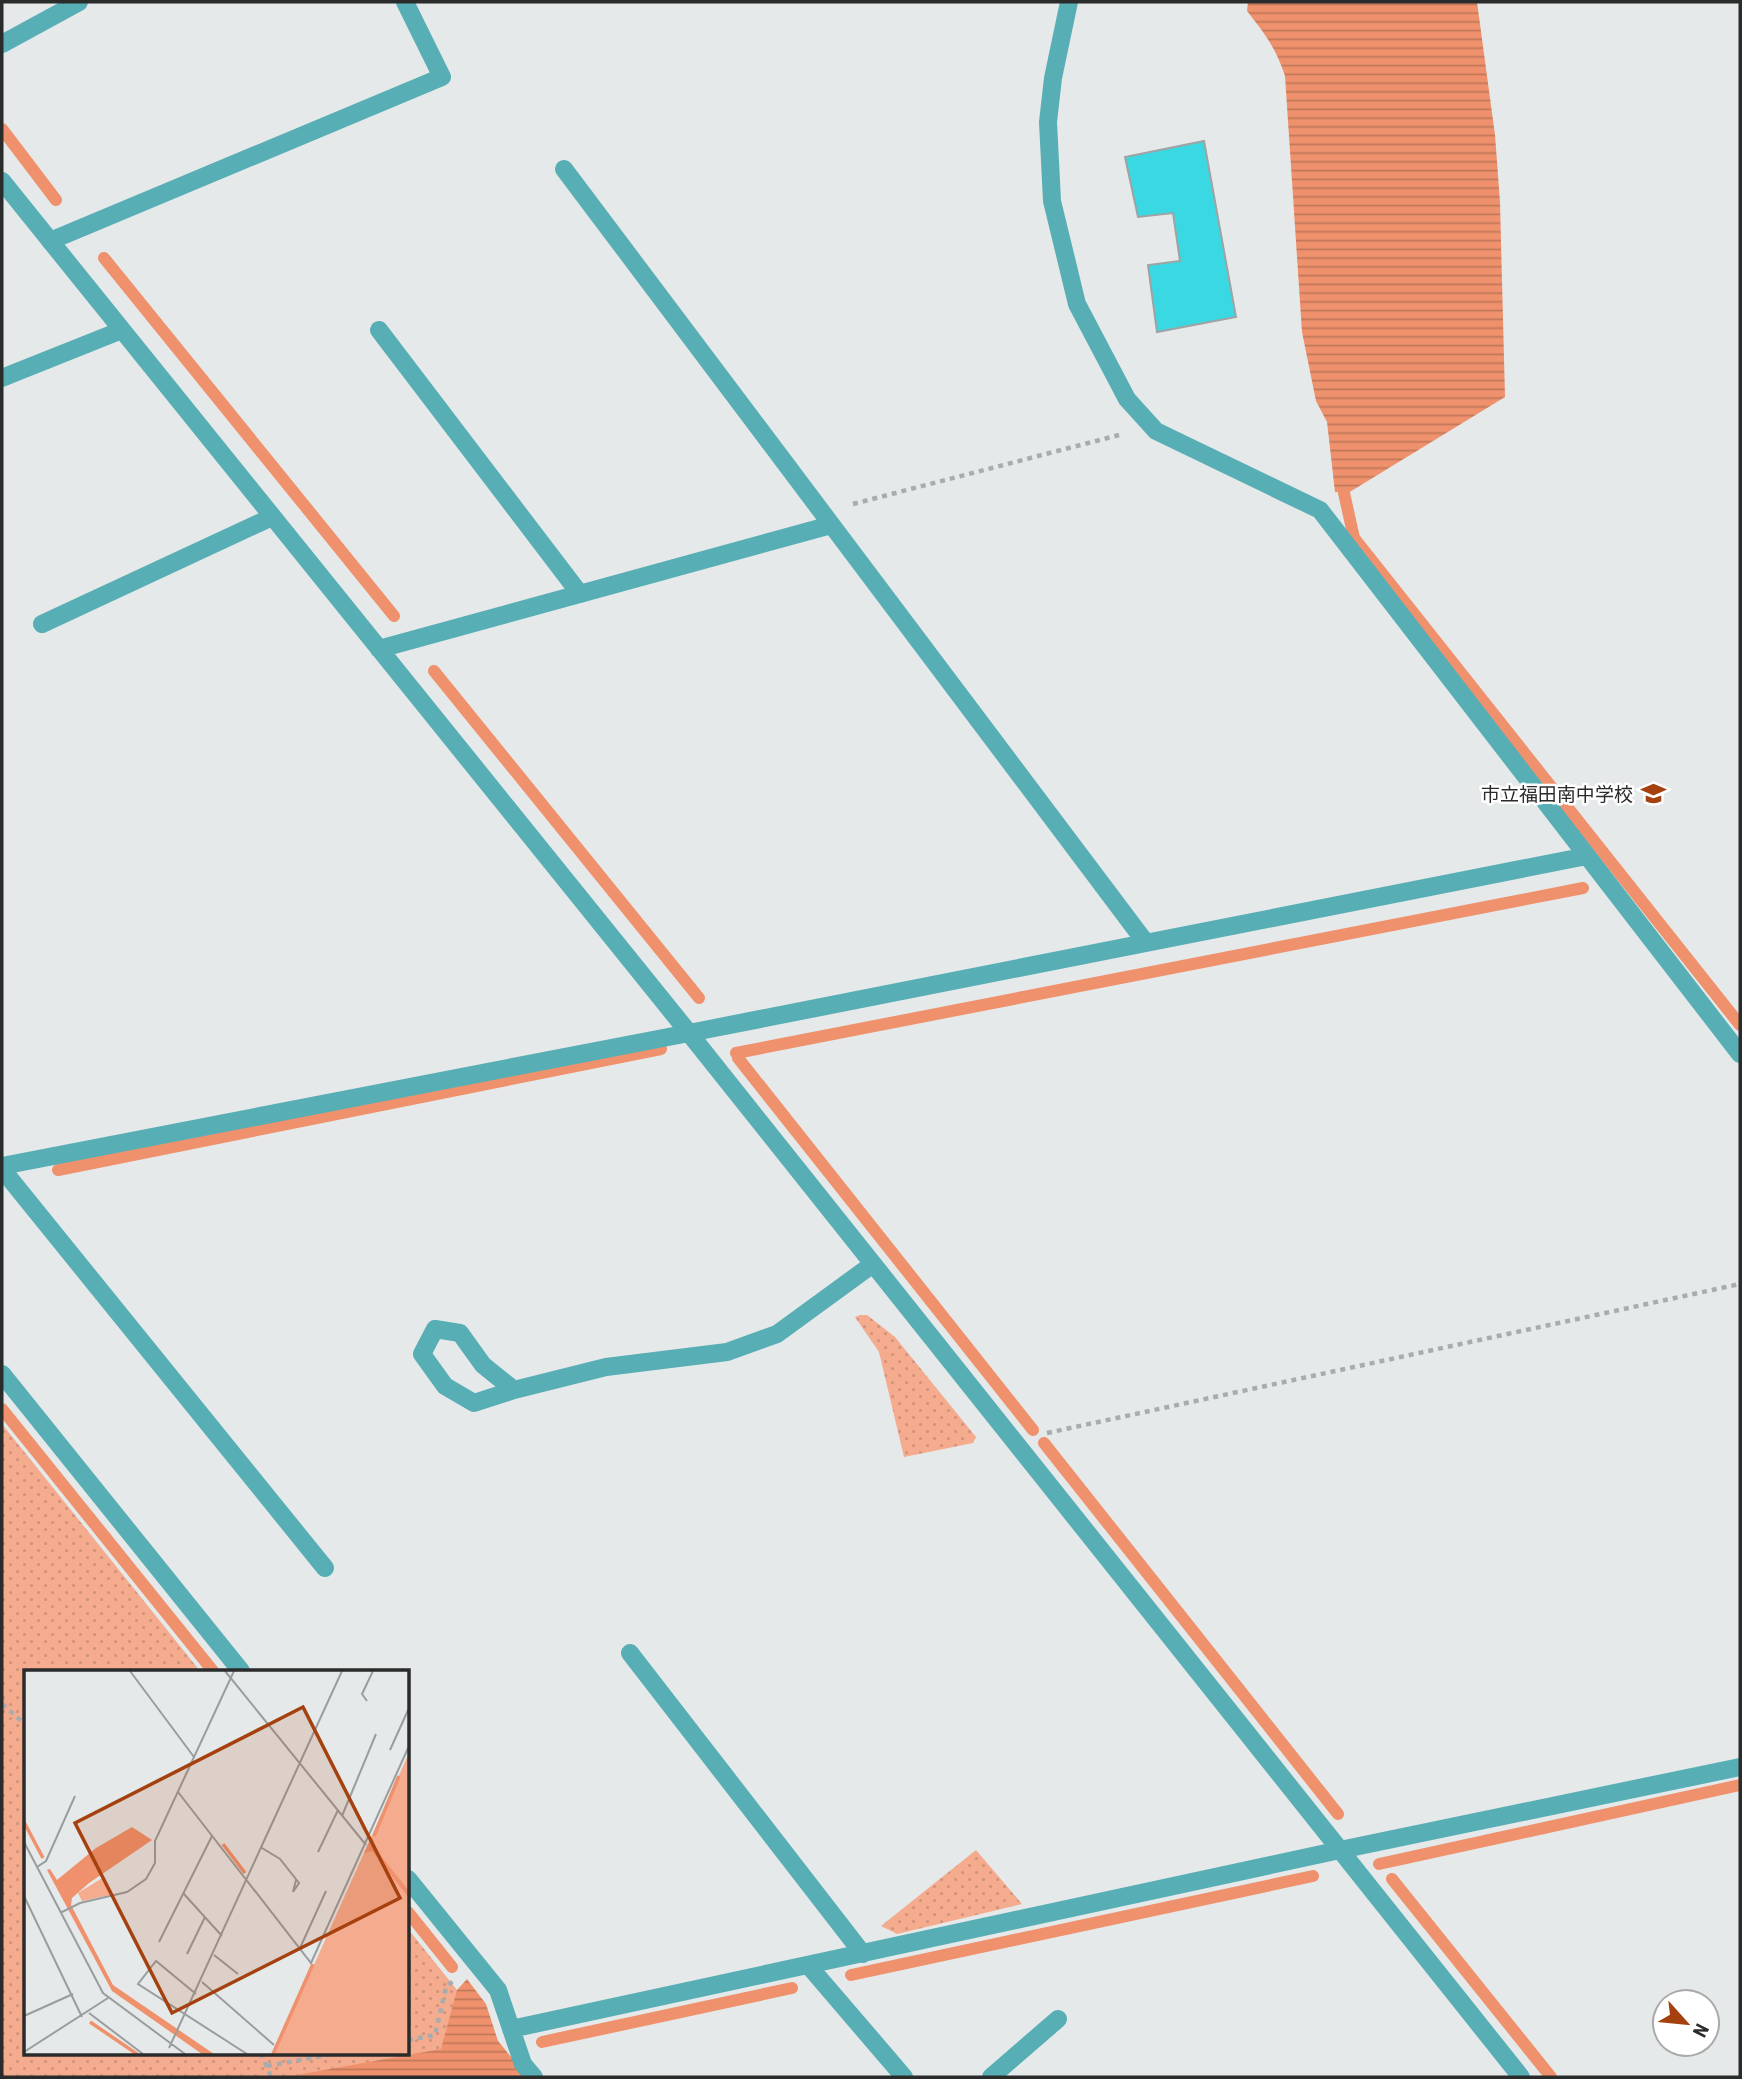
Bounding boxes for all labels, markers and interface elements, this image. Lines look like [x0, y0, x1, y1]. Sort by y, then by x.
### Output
school or university icon: 市立福田南中学校 [1639, 780, 1667, 808]
place label: 市立福田南中学校 [1481, 783, 1633, 806]
inset map [24, 1670, 410, 2054]
north arrow [1651, 1988, 1721, 2058]
text: N [1688, 2020, 1714, 2041]

